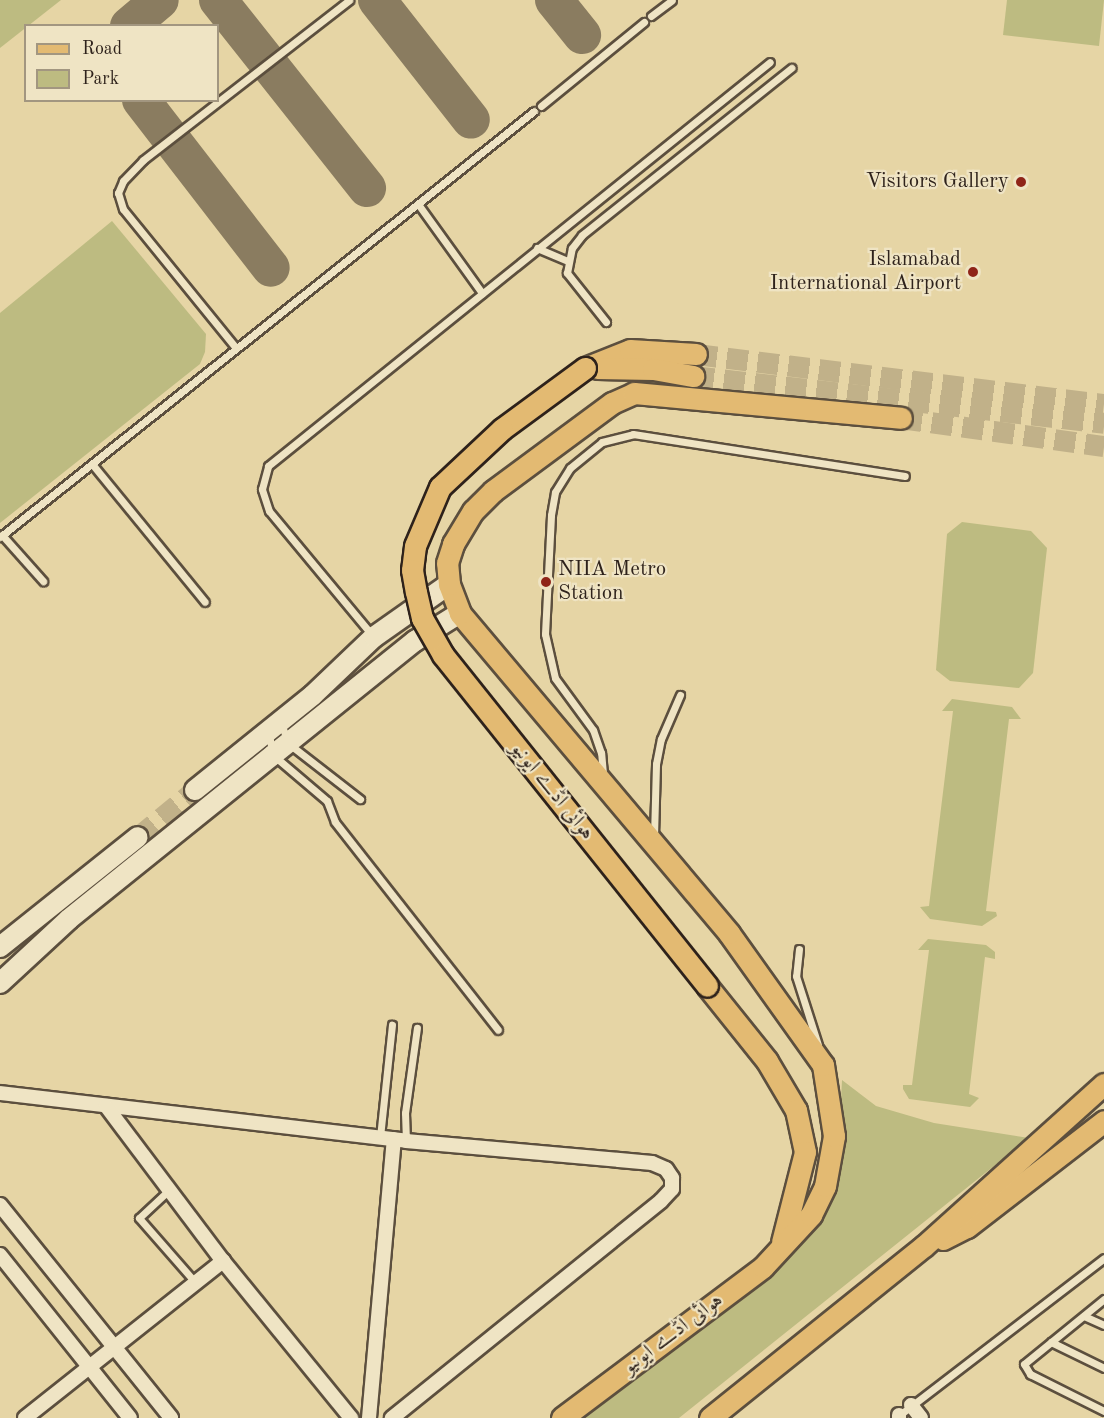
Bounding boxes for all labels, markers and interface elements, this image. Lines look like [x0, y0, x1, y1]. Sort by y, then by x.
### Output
legend [24, 24, 219, 102]
text: Road [82, 40, 122, 58]
text: Park [82, 70, 119, 88]
place label: Visitors Gallery [866, 169, 1009, 195]
marker: Visitors Gallery [1014, 175, 1028, 189]
place label: Islamabad International Airport [770, 247, 961, 297]
marker: Islamabad International Airport [966, 265, 980, 279]
place label: NIIA Metro Station [558, 557, 666, 607]
marker: NIIA Metro Station [539, 575, 553, 589]
street label: ہوائی اڈے ایونیو [505, 737, 599, 845]
street label: ہوائی اڈے ایونیو [618, 1288, 728, 1380]

